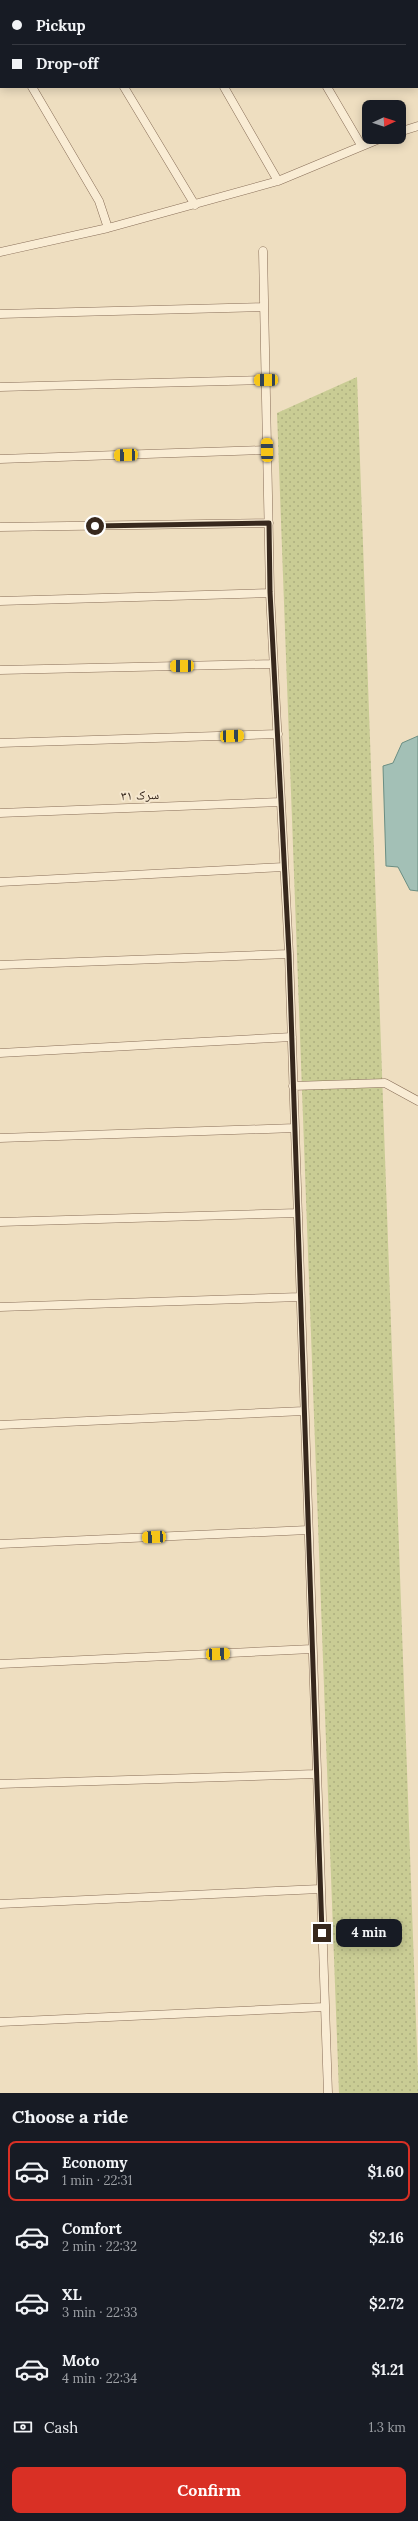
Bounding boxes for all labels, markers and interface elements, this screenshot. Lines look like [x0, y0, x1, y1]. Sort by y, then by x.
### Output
text: Pickup [36, 16, 85, 35]
text: Drop-off [36, 54, 98, 73]
north arrow [362, 100, 406, 144]
map controls [362, 100, 406, 144]
car [254, 374, 278, 386]
car [261, 438, 273, 462]
car [114, 449, 138, 461]
route start [86, 517, 104, 535]
car [170, 660, 194, 672]
car [220, 730, 244, 742]
street label: سرک ۳۱ [121, 786, 159, 804]
car [142, 1530, 166, 1544]
car [206, 1647, 230, 1661]
callout: 4 min [336, 1919, 402, 1947]
route end [313, 1924, 331, 1942]
text: 4 min [351, 1924, 387, 1941]
text: Choose a ride [12, 2105, 128, 2128]
icon: car [14, 2153, 50, 2189]
text: Economy [62, 2153, 127, 2172]
text: $1.60 [367, 2162, 404, 2181]
text: 1 min · 22:31 [62, 2172, 133, 2189]
icon: car [14, 2219, 50, 2255]
text: Comfort [62, 2219, 122, 2238]
text: $2.16 [369, 2228, 404, 2247]
text: 2 min · 22:32 [62, 2238, 137, 2255]
icon: car [14, 2285, 50, 2321]
text: XL [62, 2285, 82, 2304]
text: $2.72 [369, 2294, 404, 2313]
text: 3 min · 22:33 [62, 2304, 138, 2321]
icon: car [14, 2351, 50, 2387]
text: Moto [62, 2351, 99, 2370]
text: $1.21 [372, 2360, 404, 2379]
text: 4 min · 22:34 [62, 2370, 137, 2387]
icon: cash [12, 2416, 34, 2438]
text: Cash [44, 2418, 78, 2437]
text: 1.3 km [369, 2419, 406, 2436]
button: Confirm [12, 2467, 406, 2513]

